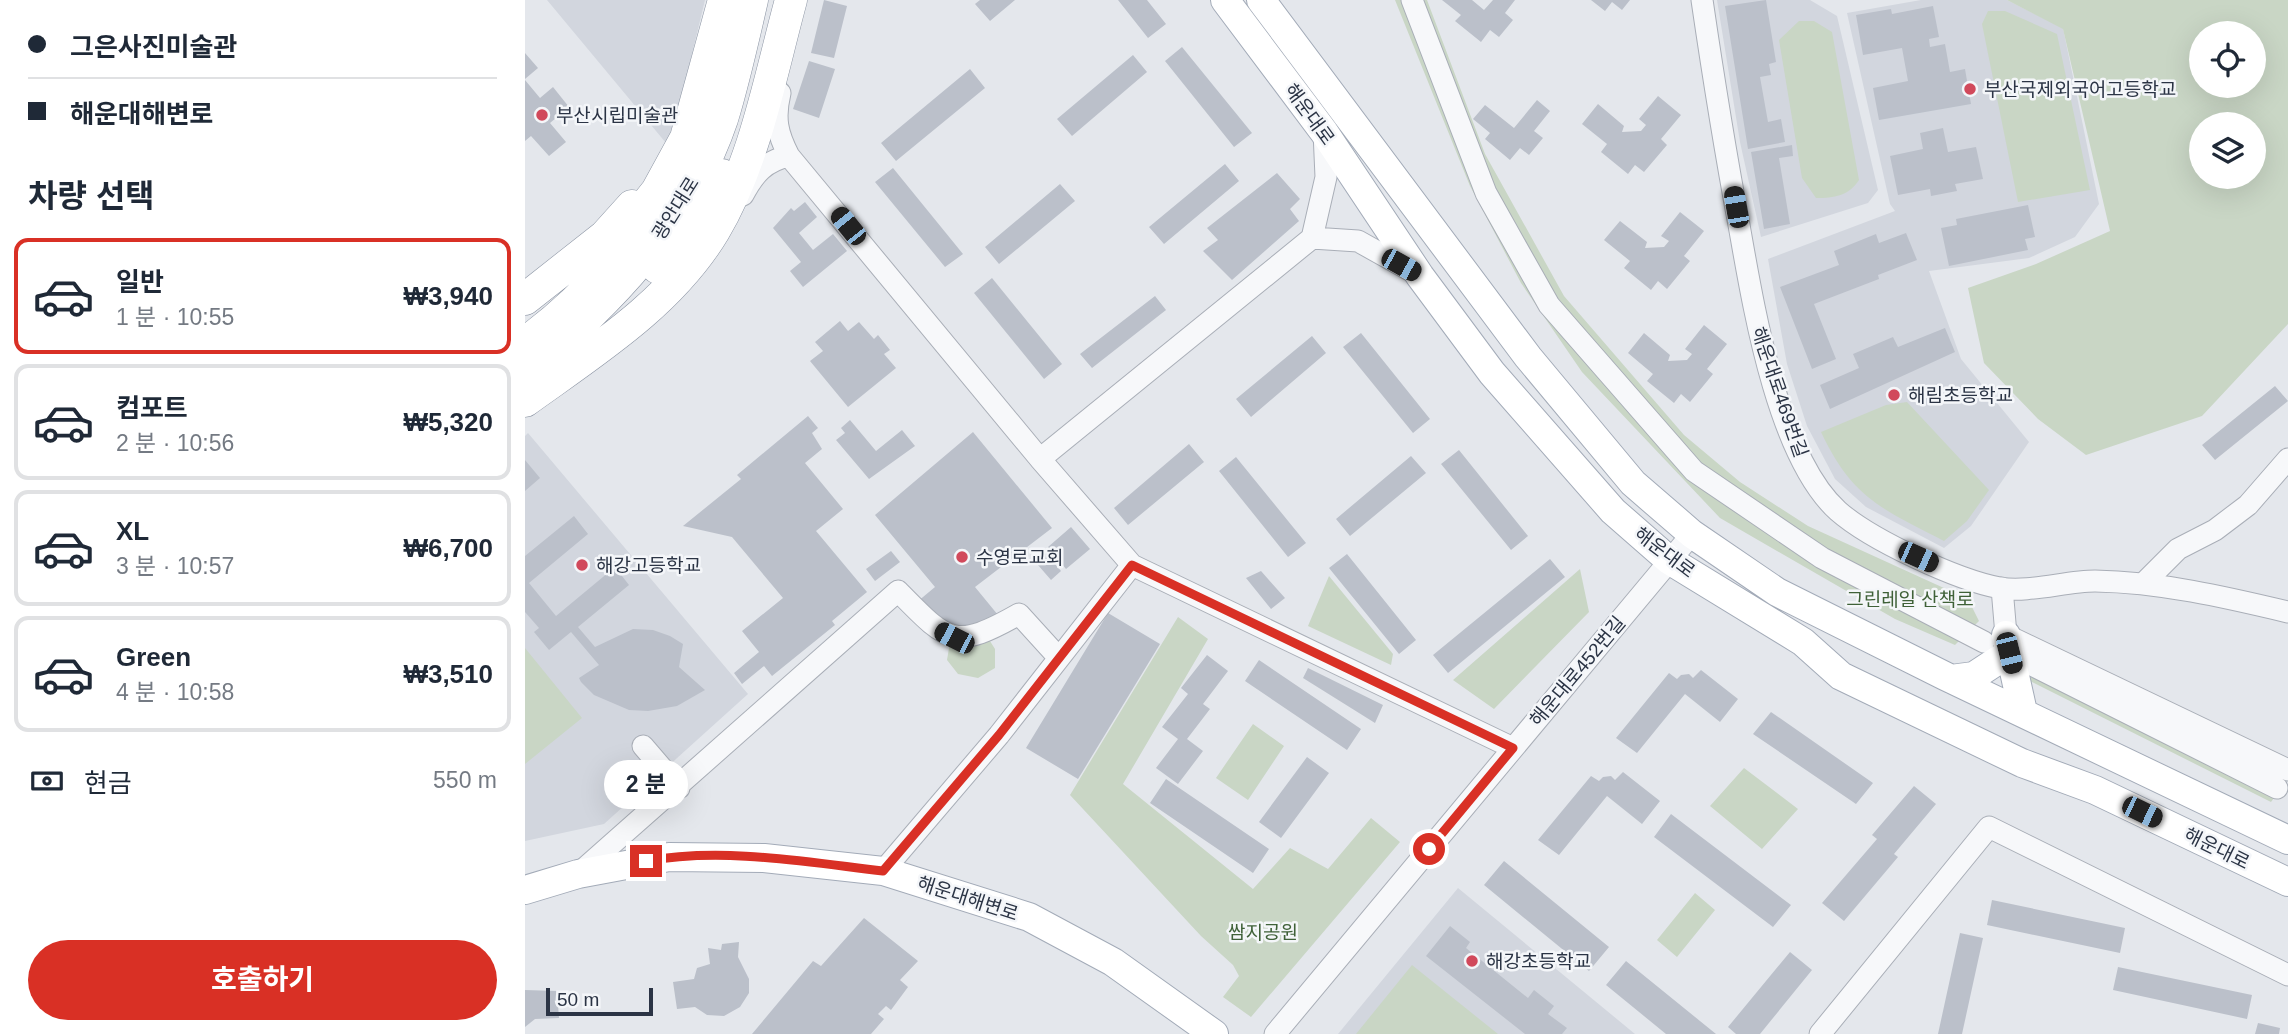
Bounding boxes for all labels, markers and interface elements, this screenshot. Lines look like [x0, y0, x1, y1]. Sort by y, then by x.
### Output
map controls [2189, 21, 2266, 189]
button: locate [2189, 21, 2266, 98]
text: 그은사진미술관 [70, 32, 237, 62]
place label: 부산국제외국어고등학교 [1984, 79, 2176, 100]
street label: 해운대로 [1281, 80, 1339, 149]
marker: 부산국제외국어고등학교 [1962, 81, 1978, 97]
text: 해운대해변로 [70, 99, 214, 129]
place label: 부산시립미술관 [556, 105, 678, 126]
marker: 부산시립미술관 [534, 107, 550, 123]
button: layers [2189, 112, 2266, 189]
street label: 광안대로 [648, 173, 703, 243]
text: 차량 선택 [28, 178, 155, 214]
car [1723, 184, 1750, 230]
car [827, 203, 870, 249]
car [1378, 246, 1425, 284]
icon: car [32, 265, 95, 328]
text: 일반 [116, 267, 164, 297]
text: ₩3,940 [403, 281, 493, 311]
text: 1 분 · 10:55 [116, 304, 234, 330]
street label: 해운대로469번길 [1747, 324, 1812, 460]
place label: 해림초등학교 [1908, 385, 2013, 406]
marker: 해림초등학교 [1886, 387, 1902, 403]
icon: car [32, 391, 95, 454]
text: 컴포트 [116, 393, 188, 423]
text: ₩5,320 [403, 407, 493, 437]
text: 2 분 · 10:56 [116, 430, 234, 456]
text: XL [116, 516, 149, 546]
icon: car [32, 517, 95, 580]
street label: 해운대로 [1630, 523, 1699, 582]
text: ₩6,700 [403, 533, 493, 563]
car [1895, 539, 1942, 575]
place label: 수영로교회 [976, 547, 1063, 568]
marker: 수영로교회 [954, 549, 970, 565]
text: 3 분 · 10:57 [116, 553, 234, 579]
place label: 해강고등학교 [596, 555, 701, 576]
marker: 해강고등학교 [574, 557, 590, 573]
park label: 그린레일 산책로 [1846, 589, 1974, 610]
street label: 해운대로452번길 [1525, 612, 1629, 730]
car [931, 619, 978, 657]
car [1994, 630, 2025, 676]
text: Green [116, 642, 191, 672]
icon: car [32, 643, 95, 706]
text: ₩3,510 [403, 659, 493, 689]
text: 4 분 · 10:58 [116, 679, 234, 705]
callout: 2 분 [604, 760, 688, 808]
icon: cash [28, 762, 66, 800]
text: 550 m [433, 767, 497, 793]
text: 현금 [84, 768, 132, 798]
text: 2 분 [626, 771, 666, 797]
car [2119, 793, 2166, 831]
street label: 해운대로 [2181, 824, 2253, 873]
route start [1413, 833, 1445, 865]
route end [630, 845, 662, 877]
street label: 해운대해변로 [915, 872, 1021, 925]
park label: 쌈지공원 [1228, 922, 1298, 943]
button: 호출하기 [28, 940, 497, 1020]
place label: 해강초등학교 [1486, 951, 1591, 972]
marker: 해강초등학교 [1464, 953, 1480, 969]
scale bar [546, 985, 653, 1017]
text: 50 m [557, 989, 599, 1010]

